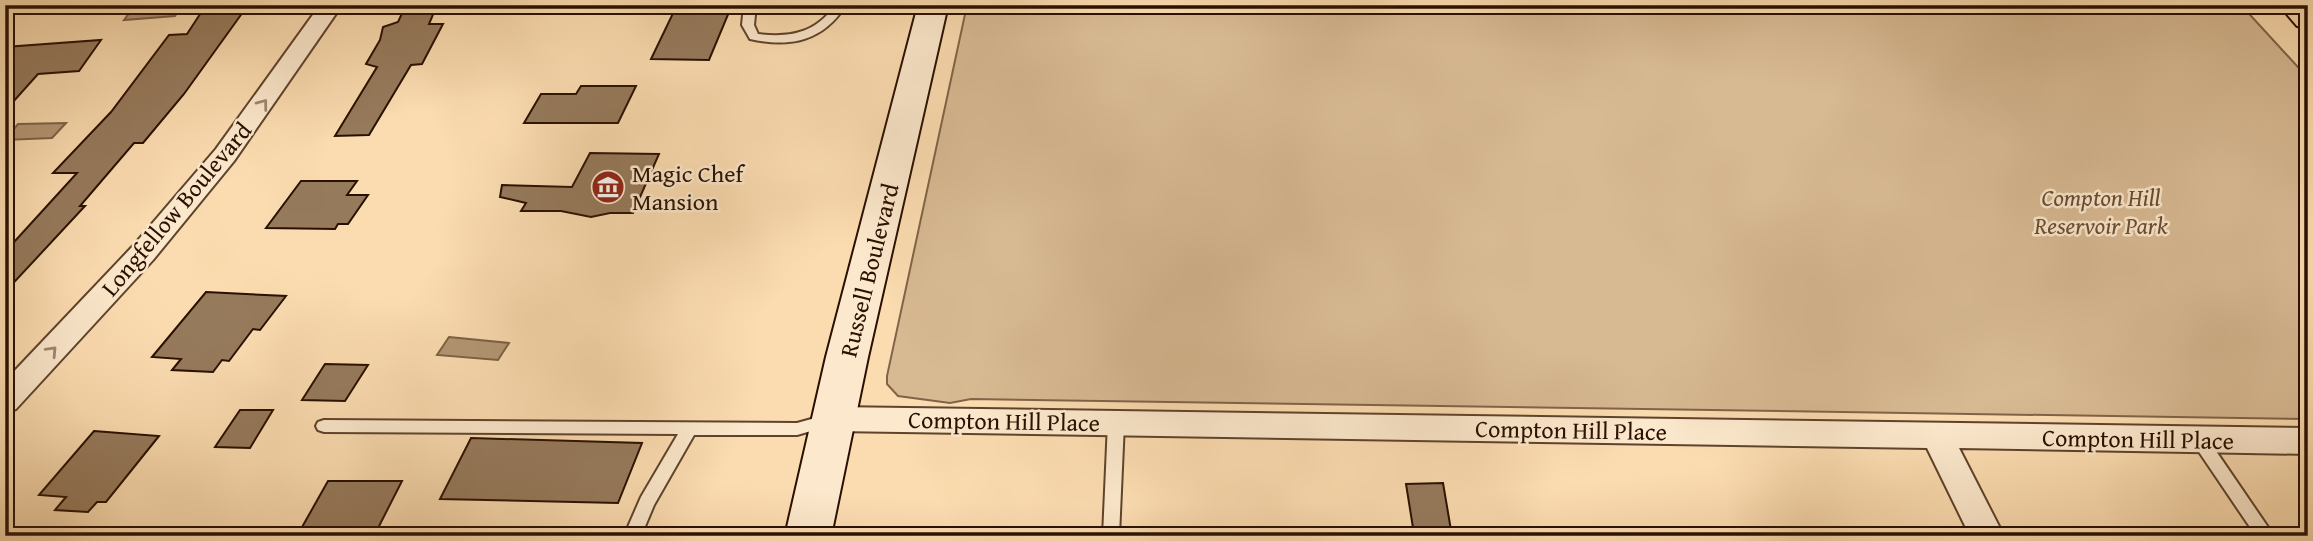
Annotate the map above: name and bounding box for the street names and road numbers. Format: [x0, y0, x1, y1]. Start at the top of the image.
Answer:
street label: Longfellow Boulevard [92, 114, 260, 304]
street label: Russell Boulevard [830, 179, 908, 361]
street label: Compton Hill Place [908, 402, 1100, 440]
street label: Compton Hill Place [1475, 411, 1667, 449]
street label: Compton Hill Place [2042, 420, 2234, 458]

